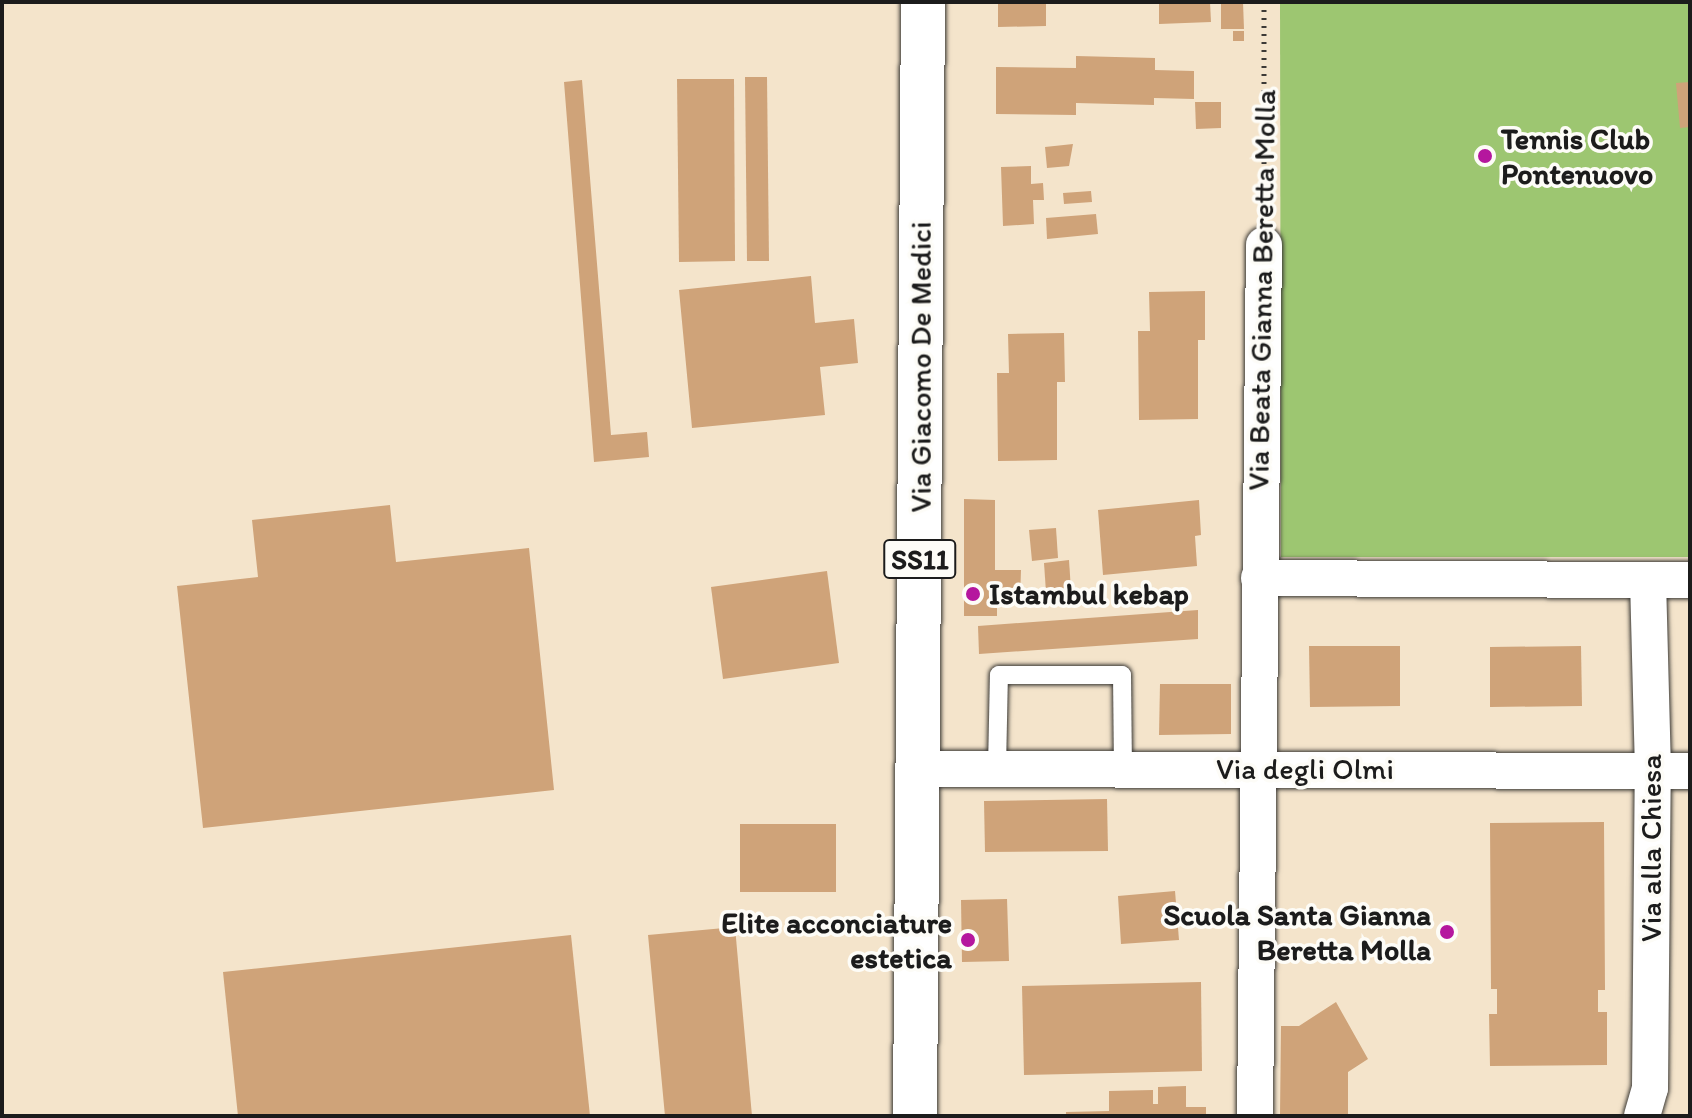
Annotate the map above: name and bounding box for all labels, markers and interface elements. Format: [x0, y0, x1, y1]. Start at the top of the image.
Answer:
street label: Via Beata Gianna Beretta Molla [1240, 89, 1284, 491]
place label: Tennis Club Pontenuovo [1501, 121, 1653, 192]
marker: Tennis Club Pontenuovo [1476, 147, 1494, 165]
street label: Via Giacomo De Medici [903, 222, 939, 512]
road number: SS11 [882, 535, 958, 583]
place label: Istambul kebap [989, 576, 1189, 612]
marker: Istambul kebap [964, 585, 982, 603]
street label: Via degli Olmi [1216, 751, 1394, 787]
street label: Via alla Chiesa [1633, 754, 1669, 942]
place label: Scuola Santa Gianna Beretta Molla [1164, 897, 1431, 968]
place label: Elite acconciature estetica [720, 905, 952, 976]
marker: Scuola Santa Gianna Beretta Molla [1438, 923, 1456, 941]
marker: Elite acconciature estetica [959, 931, 977, 949]

